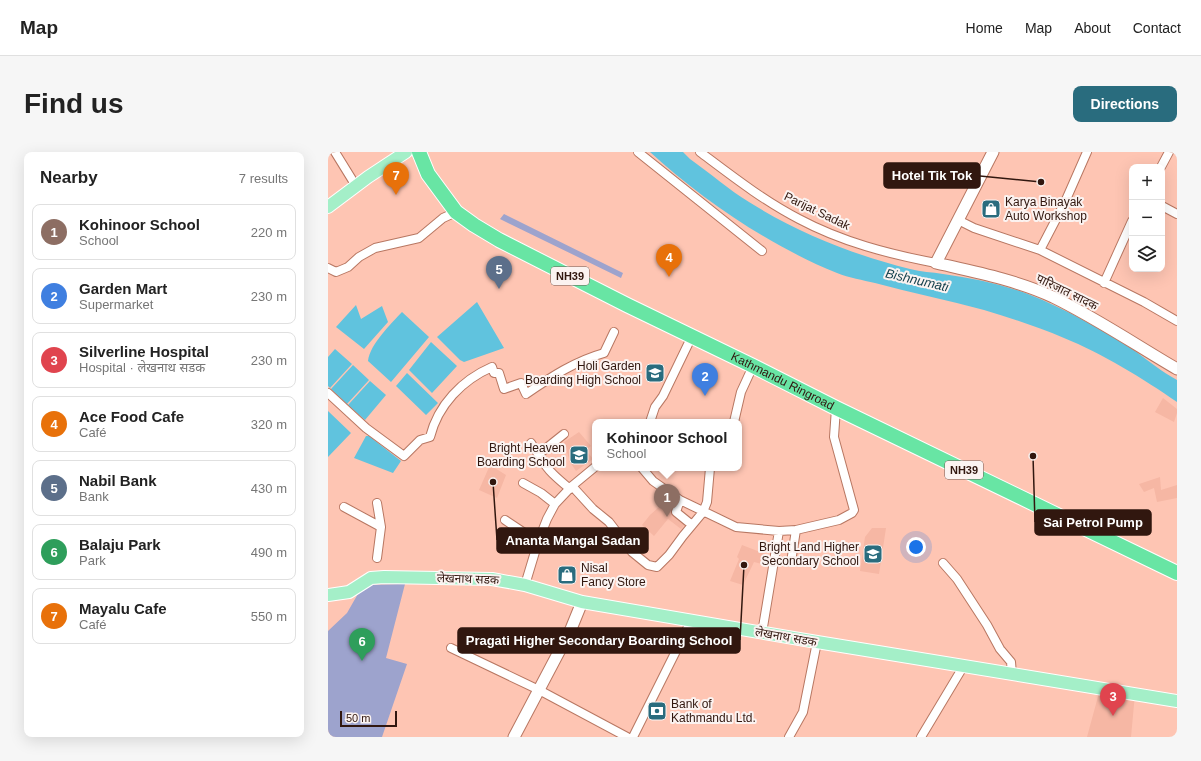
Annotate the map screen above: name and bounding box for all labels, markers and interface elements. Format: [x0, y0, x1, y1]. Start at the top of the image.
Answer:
text: Map [20, 17, 58, 38]
text: Home [966, 20, 1003, 36]
text: Map [1025, 20, 1052, 36]
text: About [1074, 20, 1111, 36]
text: Contact [1133, 20, 1181, 36]
button: Directions [1073, 86, 1177, 122]
text: Find us [24, 88, 124, 119]
pin: 7 [383, 162, 409, 195]
callout: Hotel Tik Tok [884, 163, 980, 188]
map controls [1129, 164, 1165, 272]
button: + [1129, 164, 1165, 200]
text: Nearby [40, 168, 98, 187]
text: Hotel Tik Tok [892, 168, 973, 183]
text: 7 results [239, 171, 288, 186]
street label: Parijat Sadak [782, 189, 853, 233]
place label: Karya Binayak Auto Workshop [1005, 195, 1087, 223]
shop icon: Karya Binayak Auto Workshop [980, 198, 1002, 220]
button: − [1129, 200, 1165, 236]
text: Kohinoor School [79, 216, 200, 233]
text: 1 [50, 225, 58, 240]
text: 220 m [251, 225, 287, 240]
text: School [79, 233, 119, 248]
button: layers [1129, 236, 1165, 272]
pin: 4 [656, 244, 682, 277]
pin: 5 [486, 256, 512, 289]
water label: Bishnumati [884, 265, 951, 295]
road number: NH39 [551, 267, 589, 285]
street label: पारिजात सादक [1034, 270, 1101, 313]
text: Garden Mart [79, 280, 167, 297]
text: 2 [50, 289, 58, 304]
text: 230 m [251, 289, 287, 304]
text: Supermarket [79, 297, 153, 312]
text: Silverline Hospital [79, 343, 209, 360]
street label: Kathmandu Ringroad [729, 349, 836, 413]
text: 3 [50, 353, 58, 368]
text: 230 m [251, 353, 287, 368]
place label: Holi Garden Boarding High School [525, 359, 641, 387]
text: Hospital · लेखनाथ सडक [79, 360, 205, 375]
school or university icon: Holi Garden Boarding High School [644, 362, 666, 384]
pin: 2 [692, 363, 718, 396]
text: Ace Food Cafe [79, 408, 184, 425]
text: 4 [50, 417, 58, 432]
text: 320 m [251, 417, 287, 432]
popup [592, 419, 742, 471]
text: Café [79, 425, 106, 440]
text: Kohinoor School [607, 429, 727, 446]
place label: Bright Heaven Boarding School [477, 441, 565, 469]
school or university icon: Bright Heaven Boarding School [568, 444, 590, 466]
text: School [607, 446, 646, 461]
road number: NH39 [945, 461, 983, 479]
text: Nabil Bank [79, 472, 157, 489]
text: 5 [50, 481, 58, 496]
text: 430 m [251, 481, 287, 496]
pin: 1 [654, 484, 680, 517]
text: Bank [79, 489, 109, 504]
callout: Sai Petrol Pump [1035, 510, 1151, 535]
text: Sai Petrol Pump [1043, 515, 1143, 530]
callout: Ananta Mangal Sadan [497, 528, 648, 553]
text: Ananta Mangal Sadan [505, 533, 641, 548]
text: Balaju Park [79, 536, 161, 553]
your location [906, 537, 926, 557]
place label: Bright Land Higher Secondary School [759, 540, 859, 568]
school or university icon: Bright Land Higher Secondary School [862, 543, 884, 565]
text: 6 [50, 545, 58, 560]
text: 490 m [251, 545, 287, 560]
text: Park [79, 553, 106, 568]
place label: Nisal Fancy Store [581, 561, 646, 589]
shop icon: Nisal Fancy Store [556, 564, 578, 586]
street label: लेखनाथ सडक [437, 570, 500, 587]
text: Mayalu Cafe [79, 600, 167, 617]
text: 7 [50, 609, 58, 624]
text: 550 m [251, 609, 287, 624]
text: Café [79, 617, 106, 632]
street label: लेखनाथ सडक [754, 624, 819, 649]
pin: 6 [349, 628, 375, 661]
callout: Pragati Higher Secondary Boarding School [458, 628, 740, 653]
text: Pragati Higher Secondary Boarding School [466, 633, 732, 648]
pin: 3 [1100, 683, 1126, 716]
place label: Bank of Kathmandu Ltd. [671, 697, 756, 725]
bank icon: Bank of Kathmandu Ltd. [646, 700, 668, 722]
scale bar [340, 709, 397, 728]
text: 50 m [346, 712, 370, 724]

